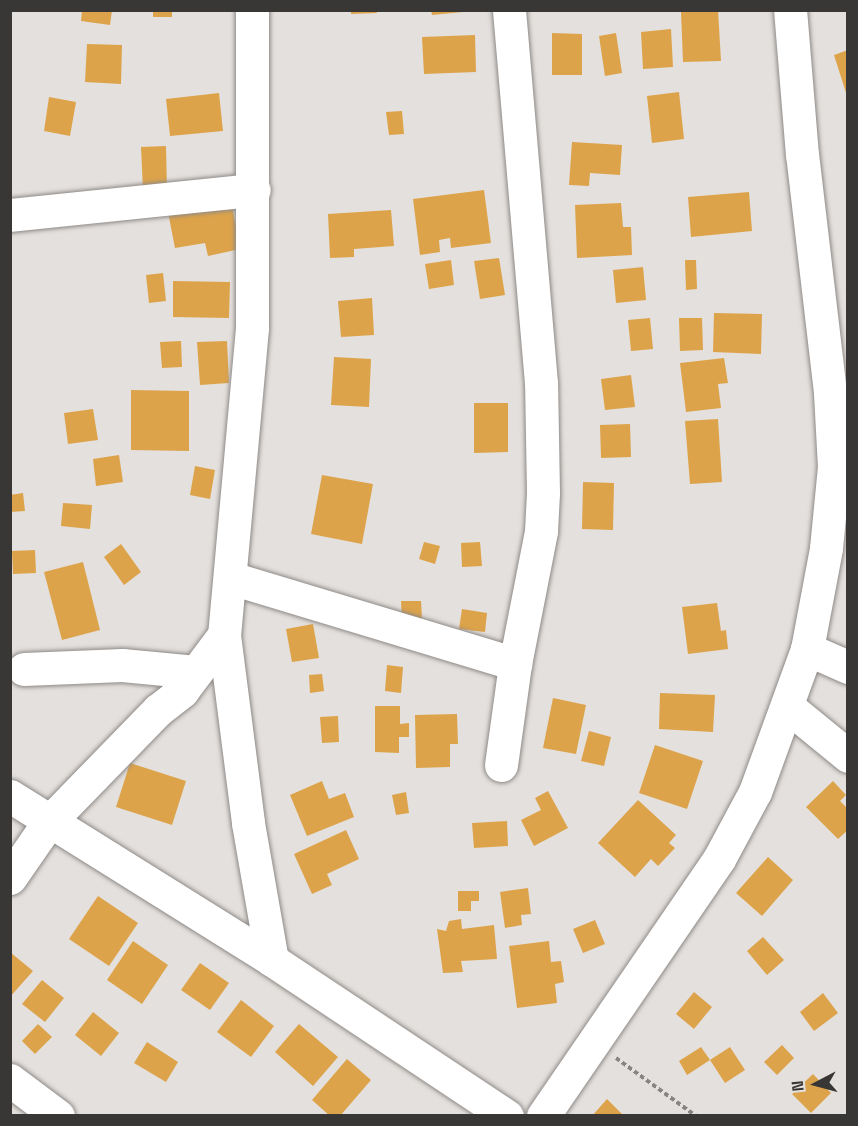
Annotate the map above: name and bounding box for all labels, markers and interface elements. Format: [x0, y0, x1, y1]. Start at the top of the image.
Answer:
north arrow [786, 1054, 846, 1114]
text: N [787, 1080, 809, 1092]

